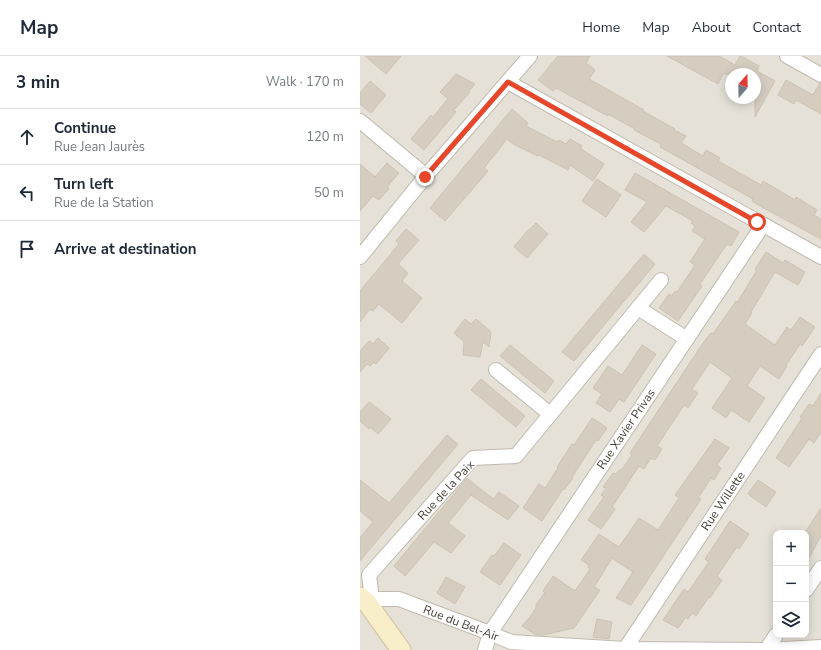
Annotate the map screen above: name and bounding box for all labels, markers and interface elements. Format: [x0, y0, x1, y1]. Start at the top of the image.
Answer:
text: Map [20, 15, 58, 41]
text: Home [582, 18, 620, 37]
text: Map [642, 18, 670, 37]
text: About [692, 18, 731, 37]
text: Contact [753, 18, 801, 37]
north arrow [725, 68, 761, 104]
text: 3 min [16, 71, 60, 94]
text: Walk · 170 m [266, 73, 344, 91]
text: Continue [54, 118, 116, 138]
icon: ahead [16, 126, 38, 148]
text: 120 m [306, 128, 344, 146]
text: Rue Jean Jaurès [54, 138, 145, 156]
route end [416, 168, 434, 186]
text: Turn left [54, 174, 113, 194]
icon: left [16, 182, 38, 204]
text: 50 m [314, 184, 344, 202]
text: Rue de la Station [54, 194, 154, 212]
route start [748, 213, 766, 231]
icon: arrive [16, 238, 38, 260]
text: Arrive at destination [54, 239, 197, 259]
street label: Rue Xavier Privas [593, 385, 659, 472]
street label: Rue de la Paix [414, 456, 478, 523]
street label: Rue Willette [697, 468, 749, 534]
map controls [773, 530, 809, 638]
button: + [773, 530, 809, 566]
button: − [773, 566, 809, 602]
street label: Rue du Bel-Air [421, 601, 502, 645]
button: layers [773, 602, 809, 638]

